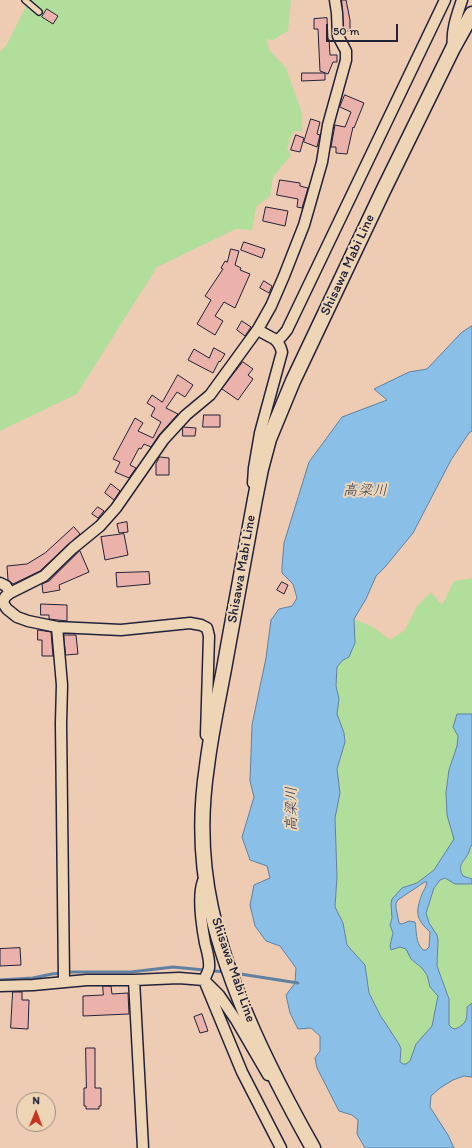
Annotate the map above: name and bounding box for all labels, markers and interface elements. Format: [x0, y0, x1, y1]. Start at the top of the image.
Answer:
scale bar [328, 16, 400, 42]
text: 50 m [333, 24, 359, 38]
street label: Shisawa Mabi Line [317, 212, 379, 318]
water label: 高梁川 [343, 482, 387, 500]
street label: Shisawa Mabi Line [224, 514, 260, 624]
water label: 高梁川 [283, 787, 301, 831]
street label: Shisawa Mabi Line [207, 915, 259, 1025]
north arrow [16, 1092, 56, 1132]
text: N [32, 1094, 40, 1107]

